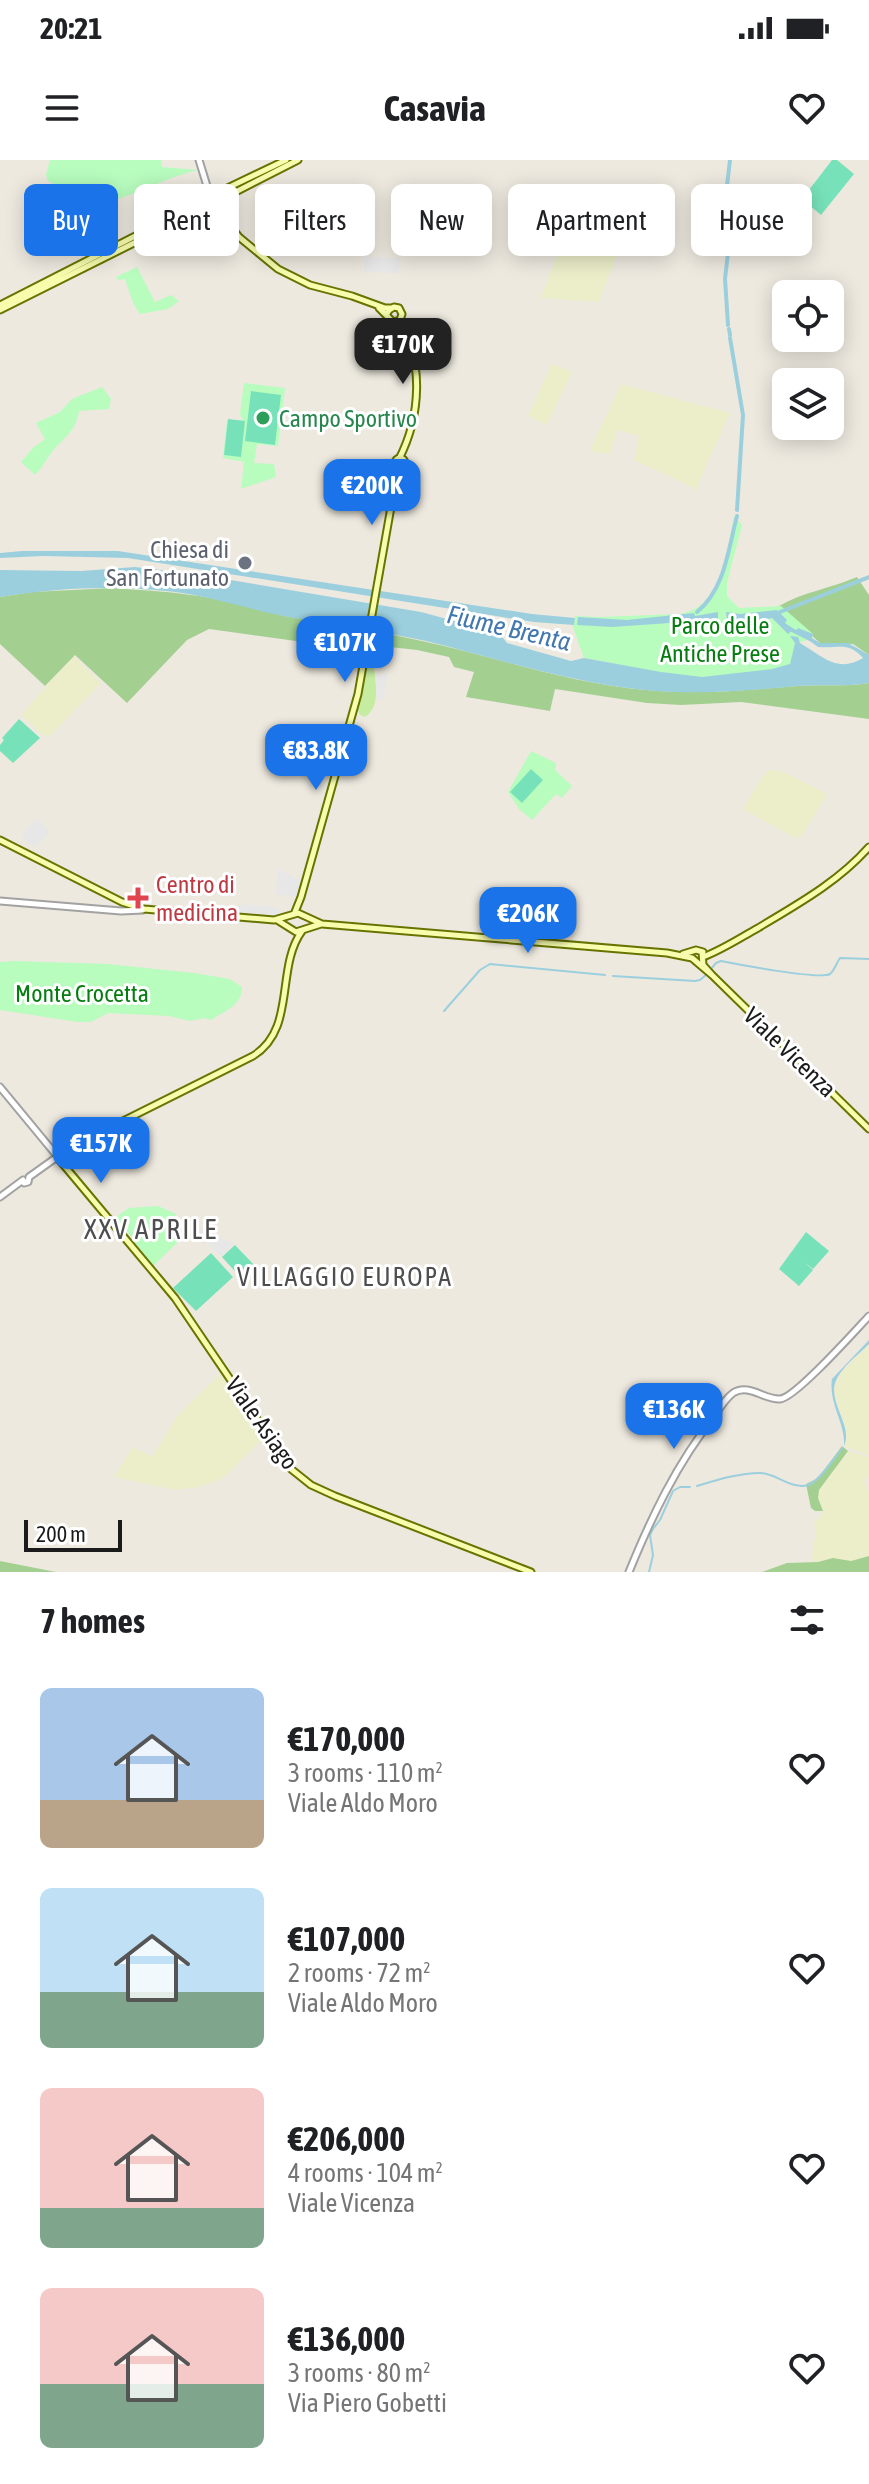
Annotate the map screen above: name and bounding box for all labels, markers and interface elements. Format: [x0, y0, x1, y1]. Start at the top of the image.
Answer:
text: 20:21 [40, 11, 102, 45]
icon: menu [40, 86, 84, 130]
icon: heart [785, 86, 829, 130]
text: Casavia [383, 87, 486, 129]
chip: Buy [24, 184, 118, 256]
chip: Rent [134, 184, 239, 256]
chip: Filters [255, 184, 375, 256]
chip: New [391, 184, 492, 256]
chip: Apartment [508, 184, 675, 256]
chip: House [691, 184, 812, 256]
map controls [772, 280, 844, 440]
button: locate [772, 280, 844, 352]
pin: €170K [347, 318, 459, 386]
text: €170K [372, 329, 434, 359]
button: layers [772, 368, 844, 440]
place label: Campo Sportivo [279, 405, 417, 432]
marker: Campo Sportivo [254, 409, 272, 427]
pin: €200K [316, 459, 428, 527]
text: €200K [341, 470, 403, 500]
place label: Chiesa di San Fortunato [106, 536, 229, 591]
marker: Chiesa di San Fortunato [236, 554, 254, 572]
water label: Fiume Brenta [444, 599, 574, 657]
park label: Parco delle Antiche Prese [660, 612, 780, 667]
pin: €107K [289, 616, 401, 684]
text: €107K [314, 627, 376, 657]
pin: €83.8K [251, 724, 381, 792]
text: €83.8K [283, 735, 349, 765]
place label: Centro di medicina [156, 871, 238, 926]
marker: Centro di medicina [127, 887, 149, 909]
pin: €206K [472, 887, 584, 955]
text: €206K [497, 898, 559, 928]
park label: Monte Crocetta [15, 980, 149, 1007]
street label: Viale Vicenza [738, 1002, 842, 1102]
pin: €157K [45, 1117, 157, 1185]
text: €157K [70, 1128, 132, 1158]
district label: XXV APRILE [84, 1213, 218, 1245]
district label: VILLAGGIO EUROPA [237, 1262, 453, 1292]
street label: Viale Asiago [220, 1372, 304, 1474]
pin: €136K [618, 1383, 730, 1451]
text: €136K [643, 1394, 705, 1424]
scale bar [24, 1516, 122, 1552]
text: 200 m [36, 1521, 86, 1547]
icon: filters [785, 1598, 829, 1642]
text: 7 homes [40, 1601, 145, 1640]
text: €170,000 [288, 1719, 405, 1758]
icon: home [104, 1720, 200, 1816]
icon: heart [785, 1746, 829, 1790]
text: 3 rooms · 110 m² [288, 1758, 443, 1788]
text: Viale Aldo Moro [288, 1788, 438, 1818]
text: €107,000 [288, 1919, 405, 1958]
icon: home [104, 1920, 200, 2016]
icon: heart [785, 1946, 829, 1990]
text: 2 rooms · 72 m² [288, 1958, 430, 1988]
text: Viale Aldo Moro [288, 1988, 438, 2018]
text: €206,000 [288, 2119, 405, 2158]
icon: home [104, 2120, 200, 2216]
icon: heart [785, 2146, 829, 2190]
text: 4 rooms · 104 m² [288, 2158, 443, 2188]
text: Viale Vicenza [288, 2188, 415, 2218]
text: €136,000 [288, 2319, 405, 2358]
icon: home [104, 2320, 200, 2416]
icon: heart [785, 2346, 829, 2390]
text: 3 rooms · 80 m² [288, 2358, 430, 2388]
text: Via Piero Gobetti [288, 2388, 447, 2418]

